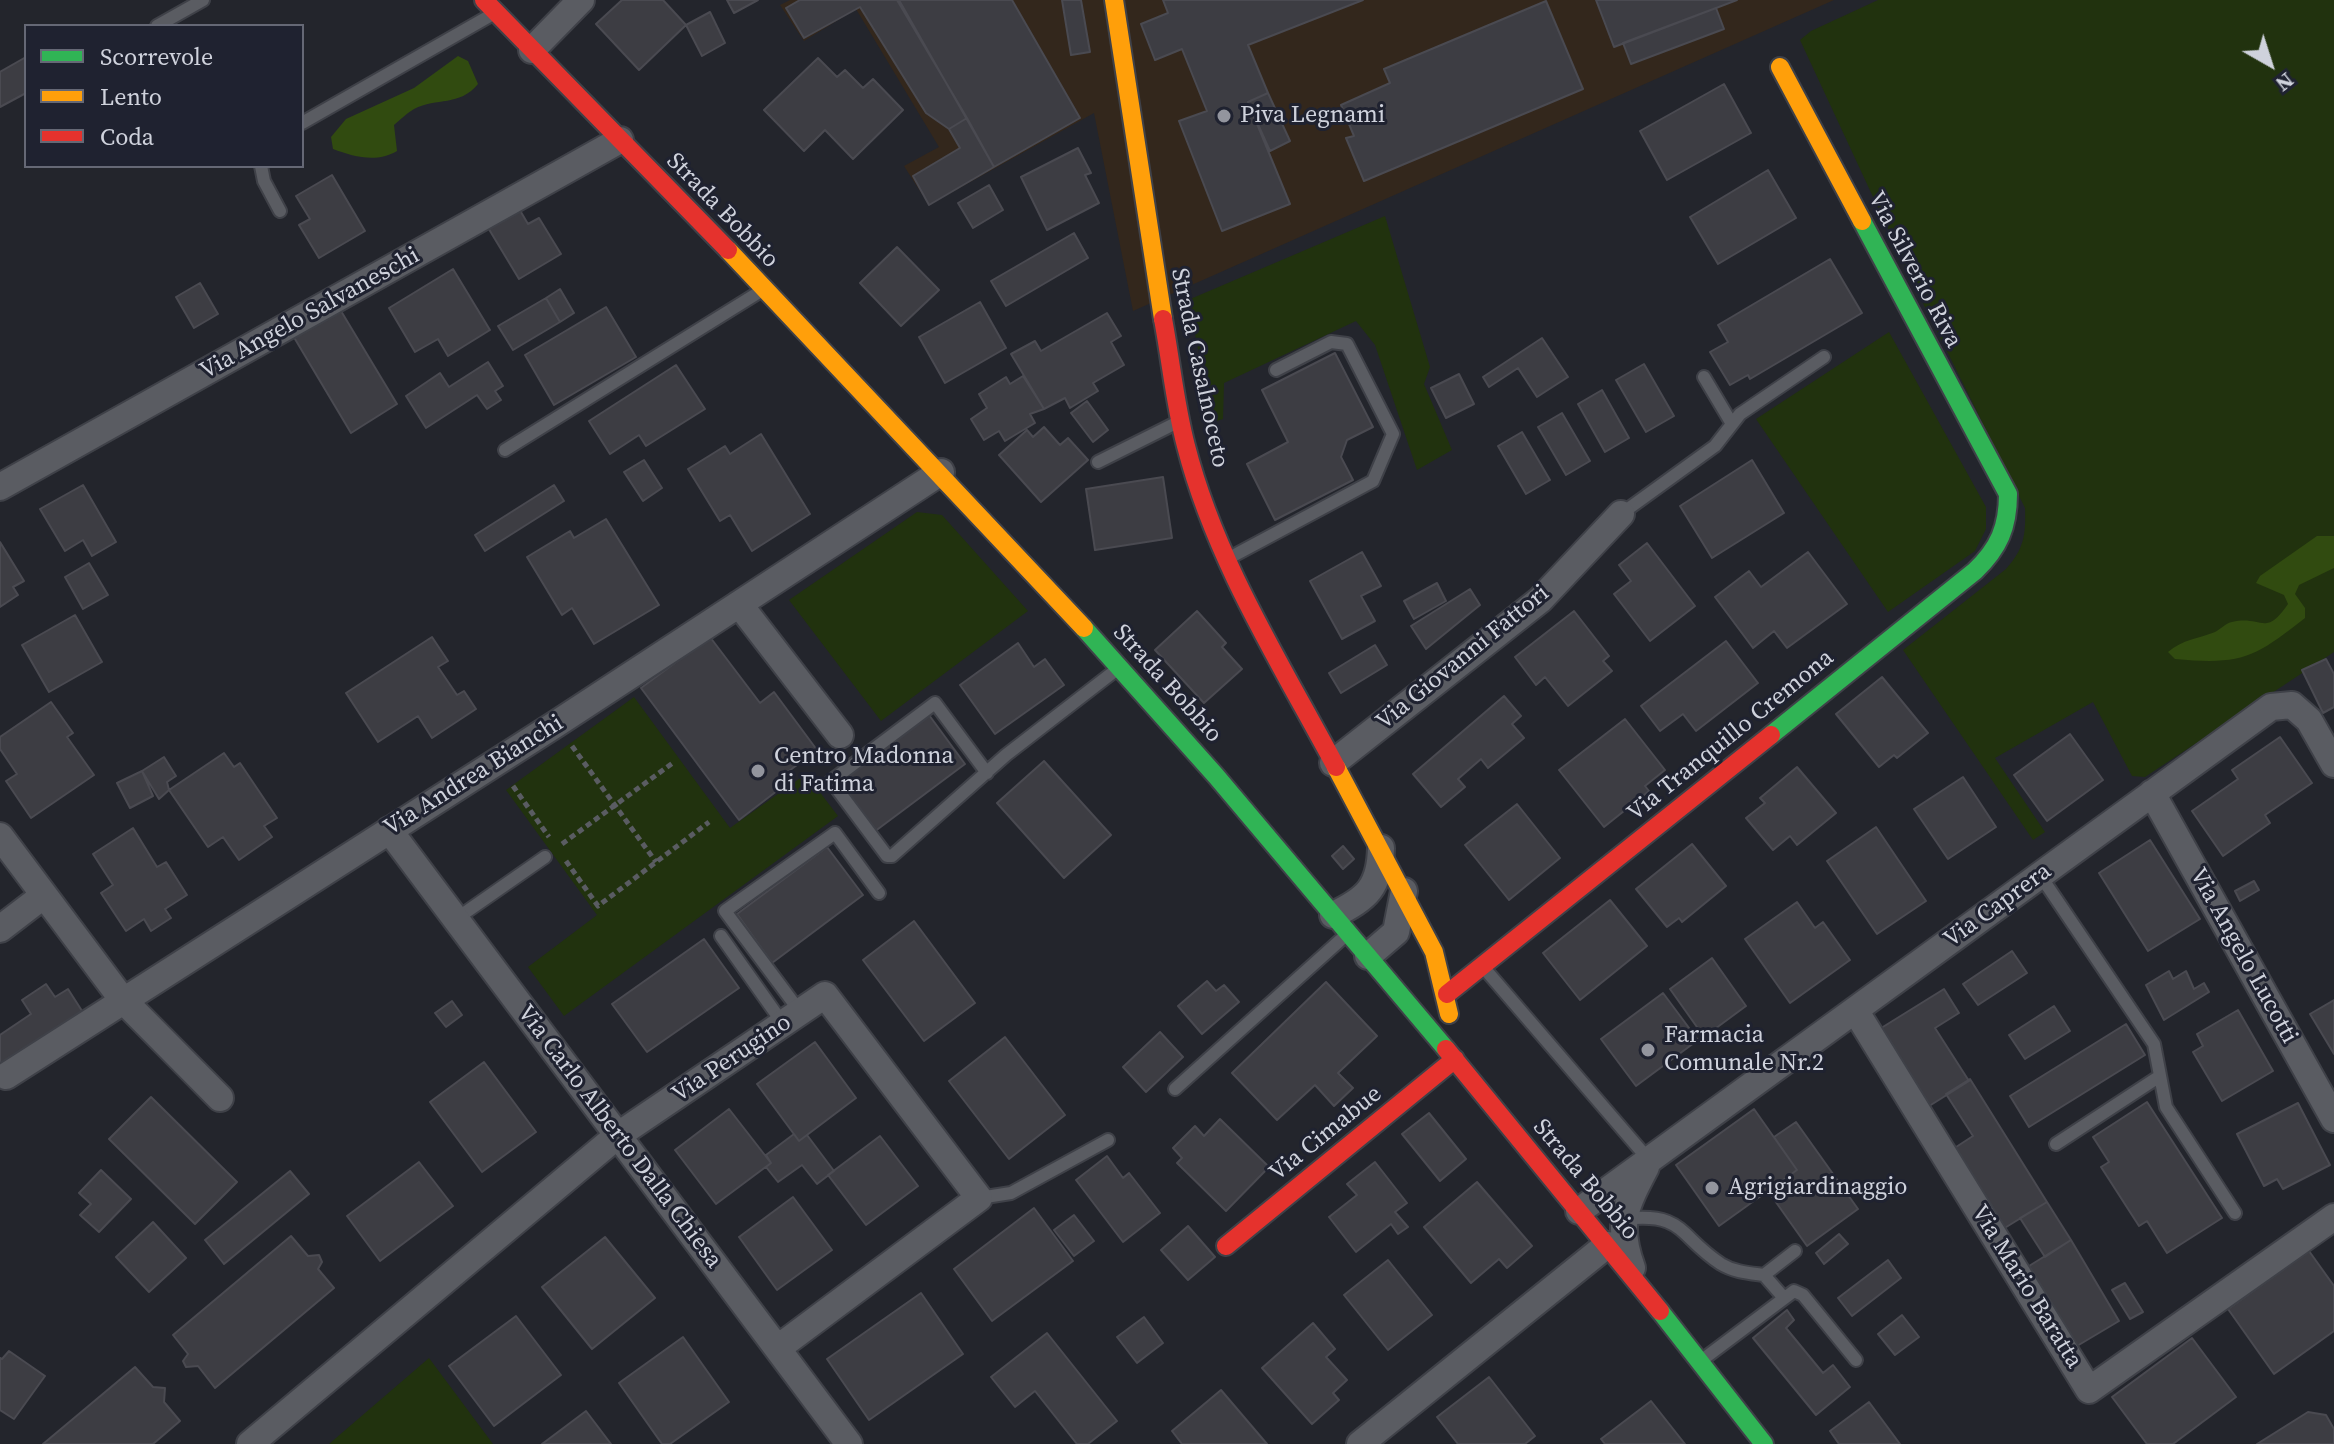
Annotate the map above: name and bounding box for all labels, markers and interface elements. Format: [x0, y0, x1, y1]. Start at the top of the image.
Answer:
legend [24, 24, 304, 168]
north arrow [2230, 24, 2310, 104]
text: Scorrevole [100, 40, 213, 73]
text: N [2269, 66, 2301, 99]
text: Lento [100, 80, 162, 113]
place label: Piva Legnami [1240, 102, 1385, 130]
marker: Piva Legnami [1215, 107, 1233, 125]
text: Coda [100, 120, 154, 153]
street label: Strada Bobbio [660, 147, 784, 275]
street label: Via Silverio Riva [1861, 187, 1967, 353]
street label: Via Angelo Salvaneschi [195, 242, 425, 386]
street label: Strada Casalnoceto [1164, 266, 1234, 470]
street label: Via Giovanni Fattori [1371, 579, 1555, 737]
street label: Strada Bobbio [1106, 619, 1228, 749]
street label: Via Tranquillo Cremona [1622, 644, 1840, 828]
street label: Via Andrea Bianchi [379, 709, 569, 843]
place label: Centro Madonna di Fatima [774, 743, 954, 799]
marker: Centro Madonna di Fatima [749, 762, 767, 780]
street label: Via Caprera [1939, 857, 2057, 955]
street label: Via Angelo Lucotti [2183, 863, 2303, 1049]
street label: Via Carlo Alberto Dalla Chiesa [510, 1000, 728, 1274]
street label: Via Perugino [667, 1009, 797, 1109]
place label: Farmacia Comunale Nr.2 [1664, 1022, 1824, 1078]
marker: Farmacia Comunale Nr.2 [1639, 1041, 1657, 1059]
street label: Via Cimabue [1264, 1080, 1388, 1188]
street label: Strada Bobbio [1526, 1114, 1644, 1246]
place label: Agrigiardinaggio [1728, 1174, 1907, 1202]
marker: Agrigiardinaggio [1703, 1179, 1721, 1197]
street label: Via Mario Baratta [1964, 1200, 2088, 1374]

